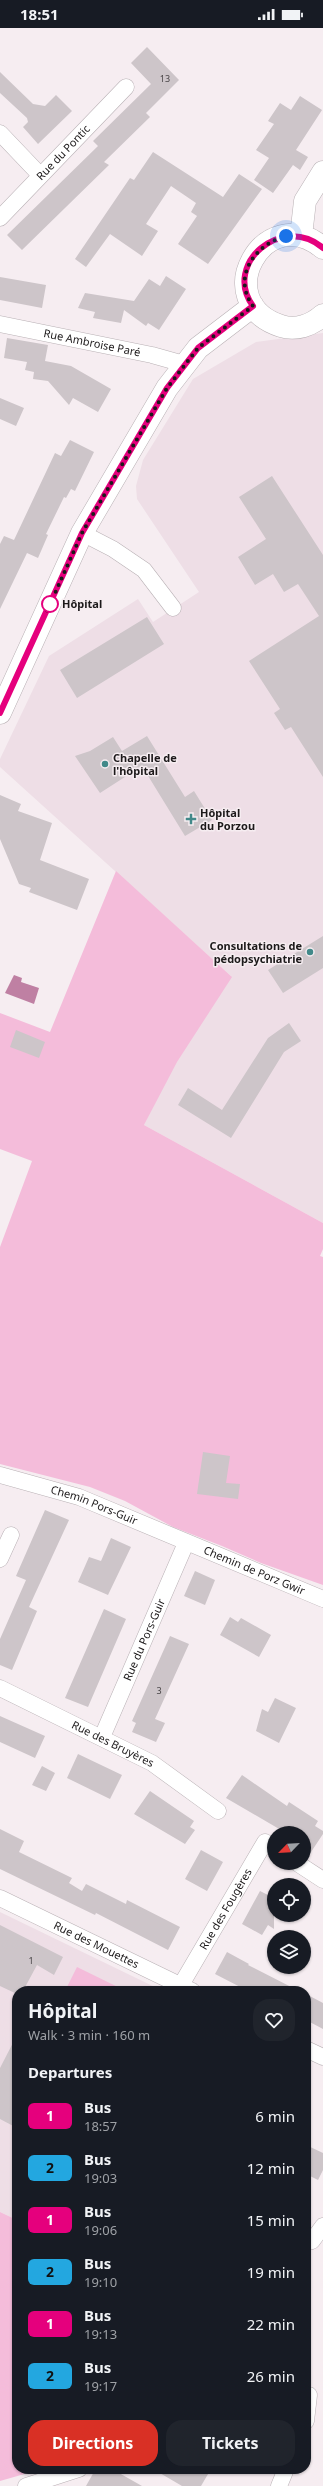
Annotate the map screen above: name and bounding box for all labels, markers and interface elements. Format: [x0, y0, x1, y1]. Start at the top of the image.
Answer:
text: 18:51 [20, 4, 59, 24]
house number: 13 [160, 72, 170, 85]
street label: Rue du Pontic [33, 121, 93, 183]
your location [276, 226, 296, 246]
street label: Rue Ambroise Paré [42, 325, 142, 359]
marker: Hôpital [41, 595, 59, 613]
place label: Hôpital [62, 596, 102, 611]
place label: Chapelle de l'hôpital [113, 750, 177, 778]
marker: Chapelle de l'hôpital [100, 759, 110, 769]
place label: Hôpital du Porzou [200, 805, 255, 833]
marker: Hôpital du Porzou [185, 813, 197, 825]
place label: Consultations de pédopsychiatrie [210, 938, 302, 966]
marker: Consultations de pédopsychiatrie [305, 947, 315, 957]
street label: Chemin Pors-Guir [49, 1482, 140, 1528]
street label: Chemin de Porz Gwir [201, 1542, 308, 1598]
street label: Rue du Pors-Guir [119, 1596, 168, 1683]
house number: 3 [156, 1684, 162, 1697]
street label: Rue des Bruyères [70, 1717, 157, 1770]
north arrow [267, 1826, 311, 1870]
map controls [267, 1826, 311, 1974]
street label: Rue des Fougères [195, 1865, 255, 1952]
button: locate [267, 1878, 311, 1922]
street label: Rue des Mouettes [51, 1917, 142, 1971]
button: layers [267, 1930, 311, 1974]
house number: 1 [28, 1954, 34, 1967]
text: Hôpital [28, 1998, 97, 2024]
button: heart [253, 1999, 295, 2041]
text: Walk · 3 min · 160 m [28, 2026, 150, 2044]
text: Departures [28, 2062, 112, 2082]
text: Bus [84, 2097, 111, 2117]
text: 1 [46, 2106, 54, 2125]
text: 6 min [255, 2106, 295, 2126]
text: 18:57 [84, 2117, 117, 2135]
text: Bus [84, 2149, 111, 2169]
text: 2 [46, 2158, 54, 2177]
text: 12 min [247, 2158, 295, 2178]
text: 19:03 [84, 2169, 117, 2187]
text: Bus [84, 2201, 111, 2221]
text: 1 [46, 2210, 54, 2229]
text: 15 min [247, 2210, 295, 2230]
text: 19:06 [84, 2221, 117, 2239]
text: Bus [84, 2253, 111, 2273]
text: 2 [46, 2262, 54, 2281]
text: 19 min [247, 2262, 295, 2282]
text: 19:10 [84, 2273, 117, 2291]
text: Bus [84, 2305, 111, 2325]
text: 1 [46, 2314, 54, 2333]
text: 22 min [247, 2314, 295, 2334]
text: 19:13 [84, 2325, 117, 2343]
text: Bus [84, 2357, 111, 2377]
text: 2 [46, 2366, 54, 2385]
text: 26 min [247, 2366, 295, 2386]
text: 19:17 [84, 2377, 117, 2395]
button: Directions [28, 2420, 158, 2466]
button: Tickets [166, 2420, 295, 2466]

